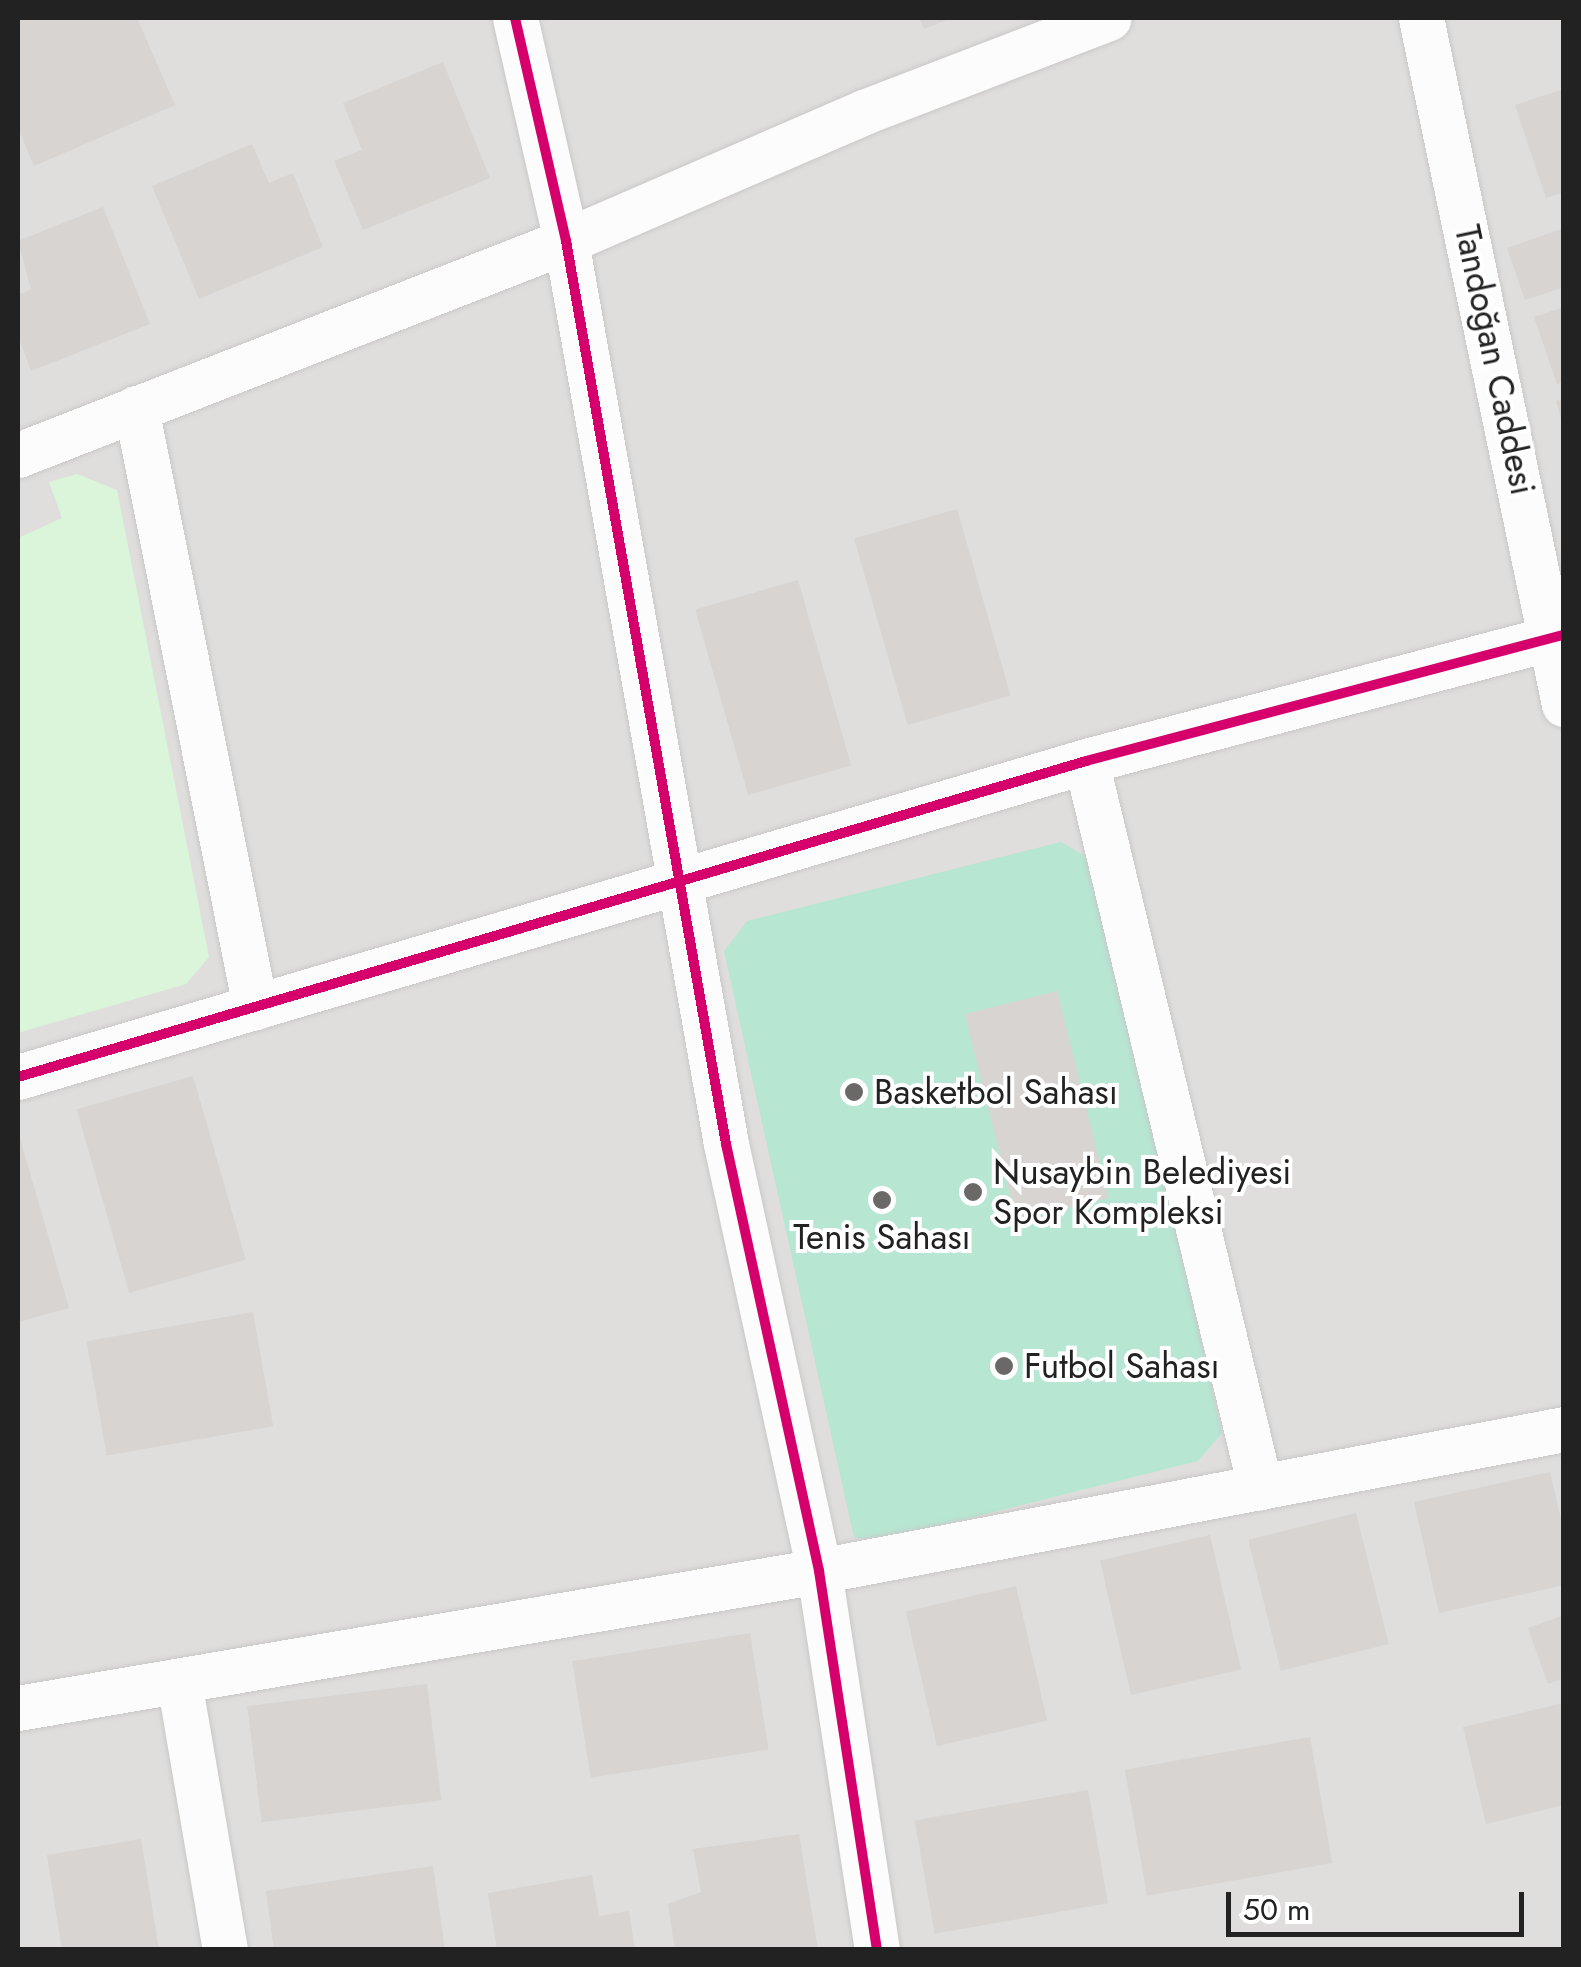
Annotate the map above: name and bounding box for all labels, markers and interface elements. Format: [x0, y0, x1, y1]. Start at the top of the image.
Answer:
street label: Tandoğan Caddesi [1446, 221, 1544, 499]
place label: Basketbol Sahası [874, 1071, 1118, 1113]
marker: Basketbol Sahası [843, 1081, 865, 1103]
place label: Nusaybin Belediyesi Spor Kompleksi [993, 1151, 1291, 1233]
marker: Nusaybin Belediyesi Spor Kompleksi [962, 1181, 984, 1203]
marker: Tenis Sahası [871, 1189, 893, 1211]
place label: Tenis Sahası [793, 1216, 971, 1258]
place label: Futbol Sahası [1024, 1345, 1220, 1387]
marker: Futbol Sahası [993, 1355, 1015, 1377]
scale bar [1231, 1872, 1528, 1934]
text: 50 m [1243, 1888, 1310, 1931]

